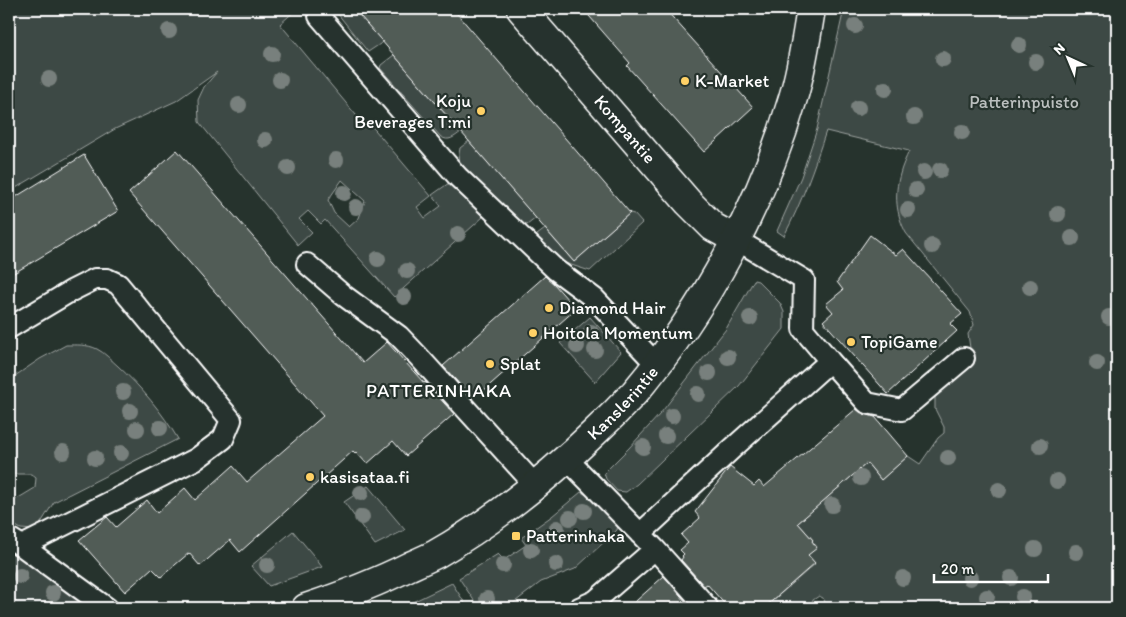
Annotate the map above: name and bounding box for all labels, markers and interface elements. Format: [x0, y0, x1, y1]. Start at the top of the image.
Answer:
north arrow [1044, 32, 1094, 82]
text: N [1050, 40, 1069, 58]
place label: K-Market [695, 70, 769, 92]
marker: K-Market [679, 75, 691, 87]
place label: Koju Beverages T:mi [354, 90, 471, 133]
street label: Kompantie [589, 90, 661, 168]
park label: Patterinpuisto [969, 91, 1079, 113]
marker: Koju Beverages T:mi [475, 105, 487, 117]
place label: Diamond Hair [559, 297, 667, 319]
marker: Diamond Hair [543, 302, 555, 314]
place label: Hoitola Momentum [543, 322, 693, 344]
marker: Hoitola Momentum [527, 327, 539, 339]
place label: TopiGame [861, 331, 938, 353]
marker: TopiGame [845, 336, 857, 348]
place label: Splat [500, 353, 541, 375]
marker: Splat [484, 358, 496, 370]
street label: Kanslerintie [583, 361, 663, 445]
district label: PATTERINHAKA [366, 379, 512, 402]
place label: kasisataa.fi [320, 466, 410, 488]
marker: kasisataa.fi [304, 471, 316, 483]
place label: Patterinhaka [526, 525, 625, 547]
marker: Patterinhaka [510, 530, 522, 542]
scale bar [934, 552, 1047, 584]
text: 20 m [941, 560, 975, 578]

